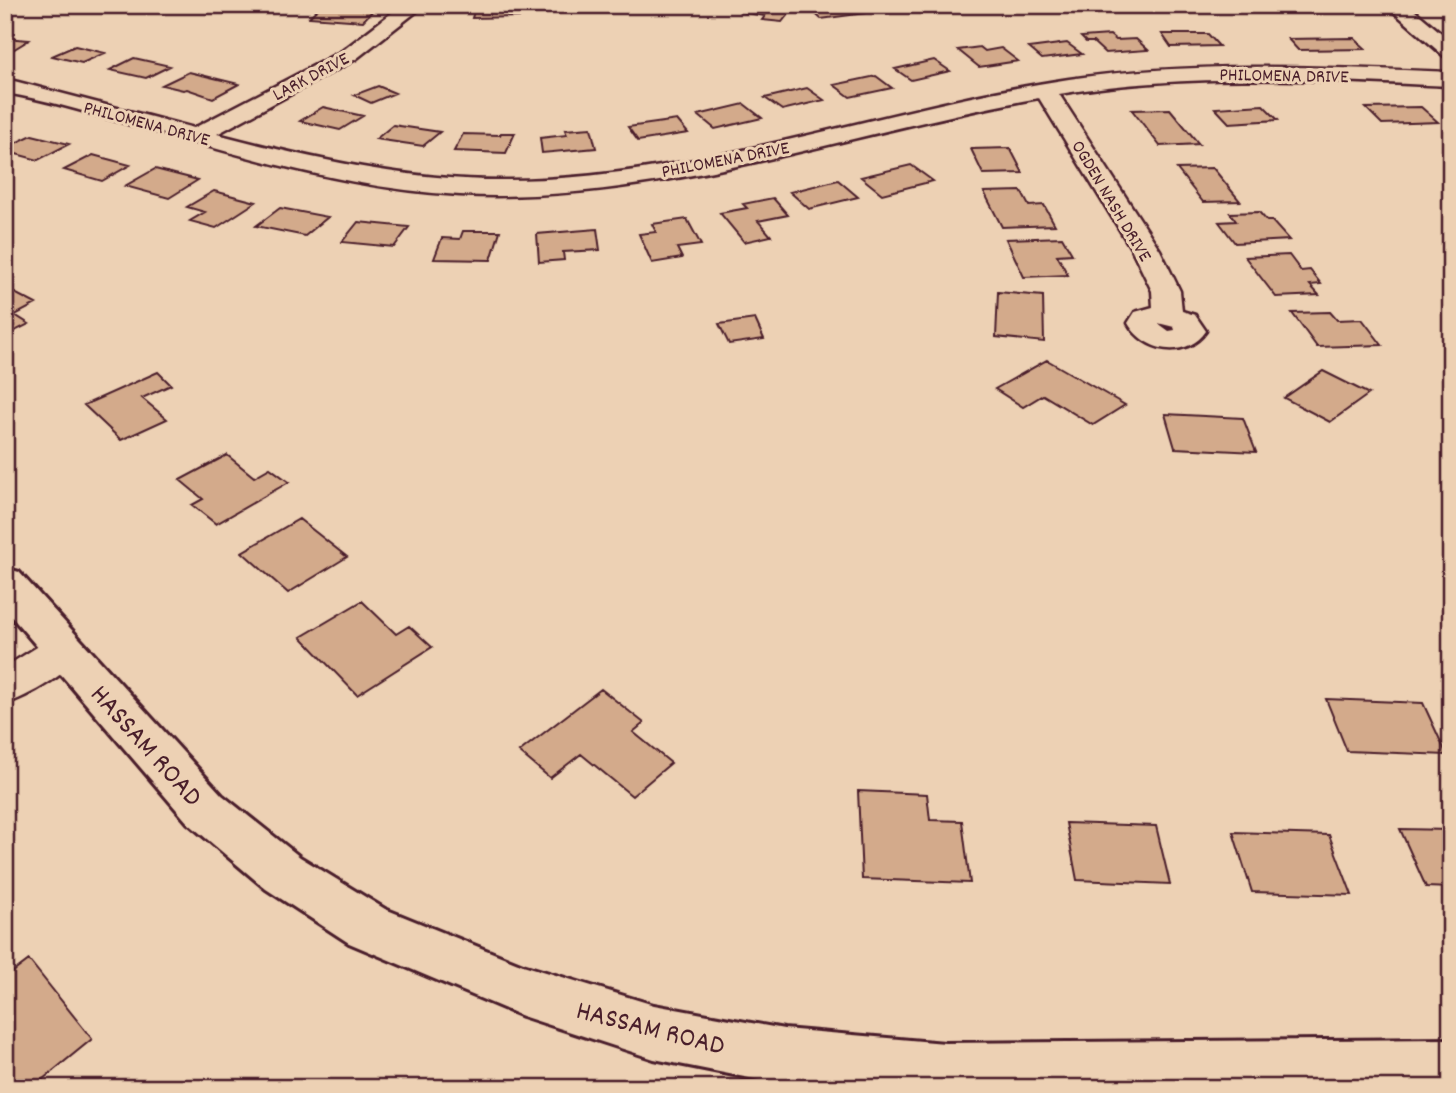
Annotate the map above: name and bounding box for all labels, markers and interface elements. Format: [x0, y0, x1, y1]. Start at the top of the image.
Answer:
street label: LARK DRIVE [269, 46, 355, 110]
street label: PHILOMENA DRIVE [1219, 63, 1349, 92]
street label: PHILOMENA DRIVE [80, 96, 212, 155]
street label: PHILOMENA DRIVE [660, 136, 792, 187]
street label: OGDEN NASH DRIVE [1063, 136, 1157, 268]
street label: HASSAM ROAD [79, 678, 210, 817]
street label: HASSAM ROAD [571, 993, 728, 1069]

